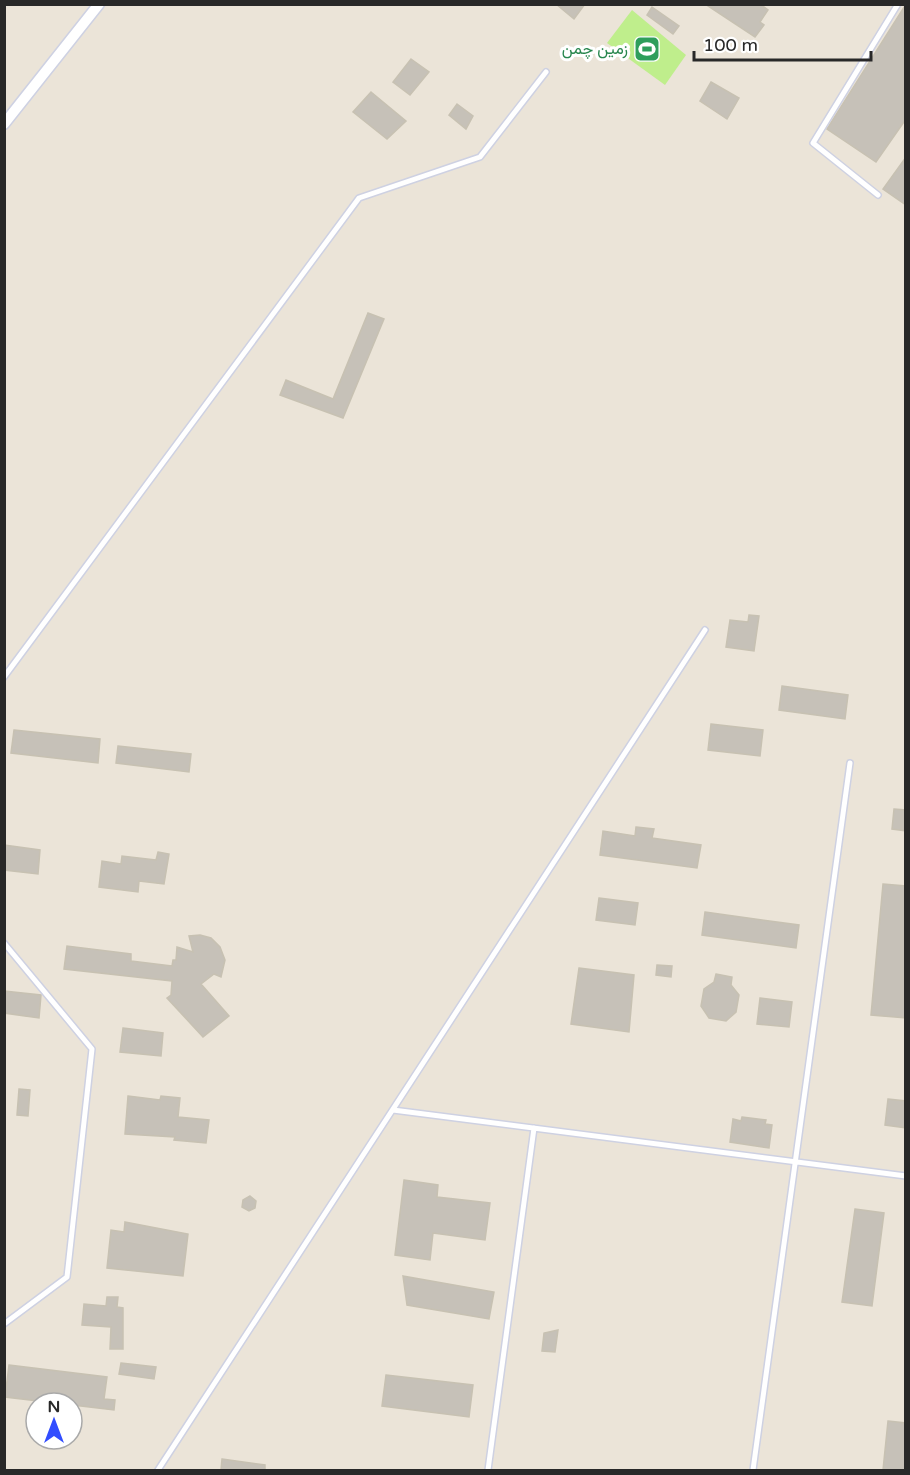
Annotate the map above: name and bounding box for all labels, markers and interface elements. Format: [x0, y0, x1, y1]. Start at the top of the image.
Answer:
scale bar [694, 24, 871, 62]
sports icon: زمین چمن [632, 34, 662, 64]
text: 100 m [703, 34, 758, 56]
place label: زمین چمن [562, 39, 628, 60]
north arrow [24, 1391, 84, 1451]
text: N [48, 1397, 60, 1417]

